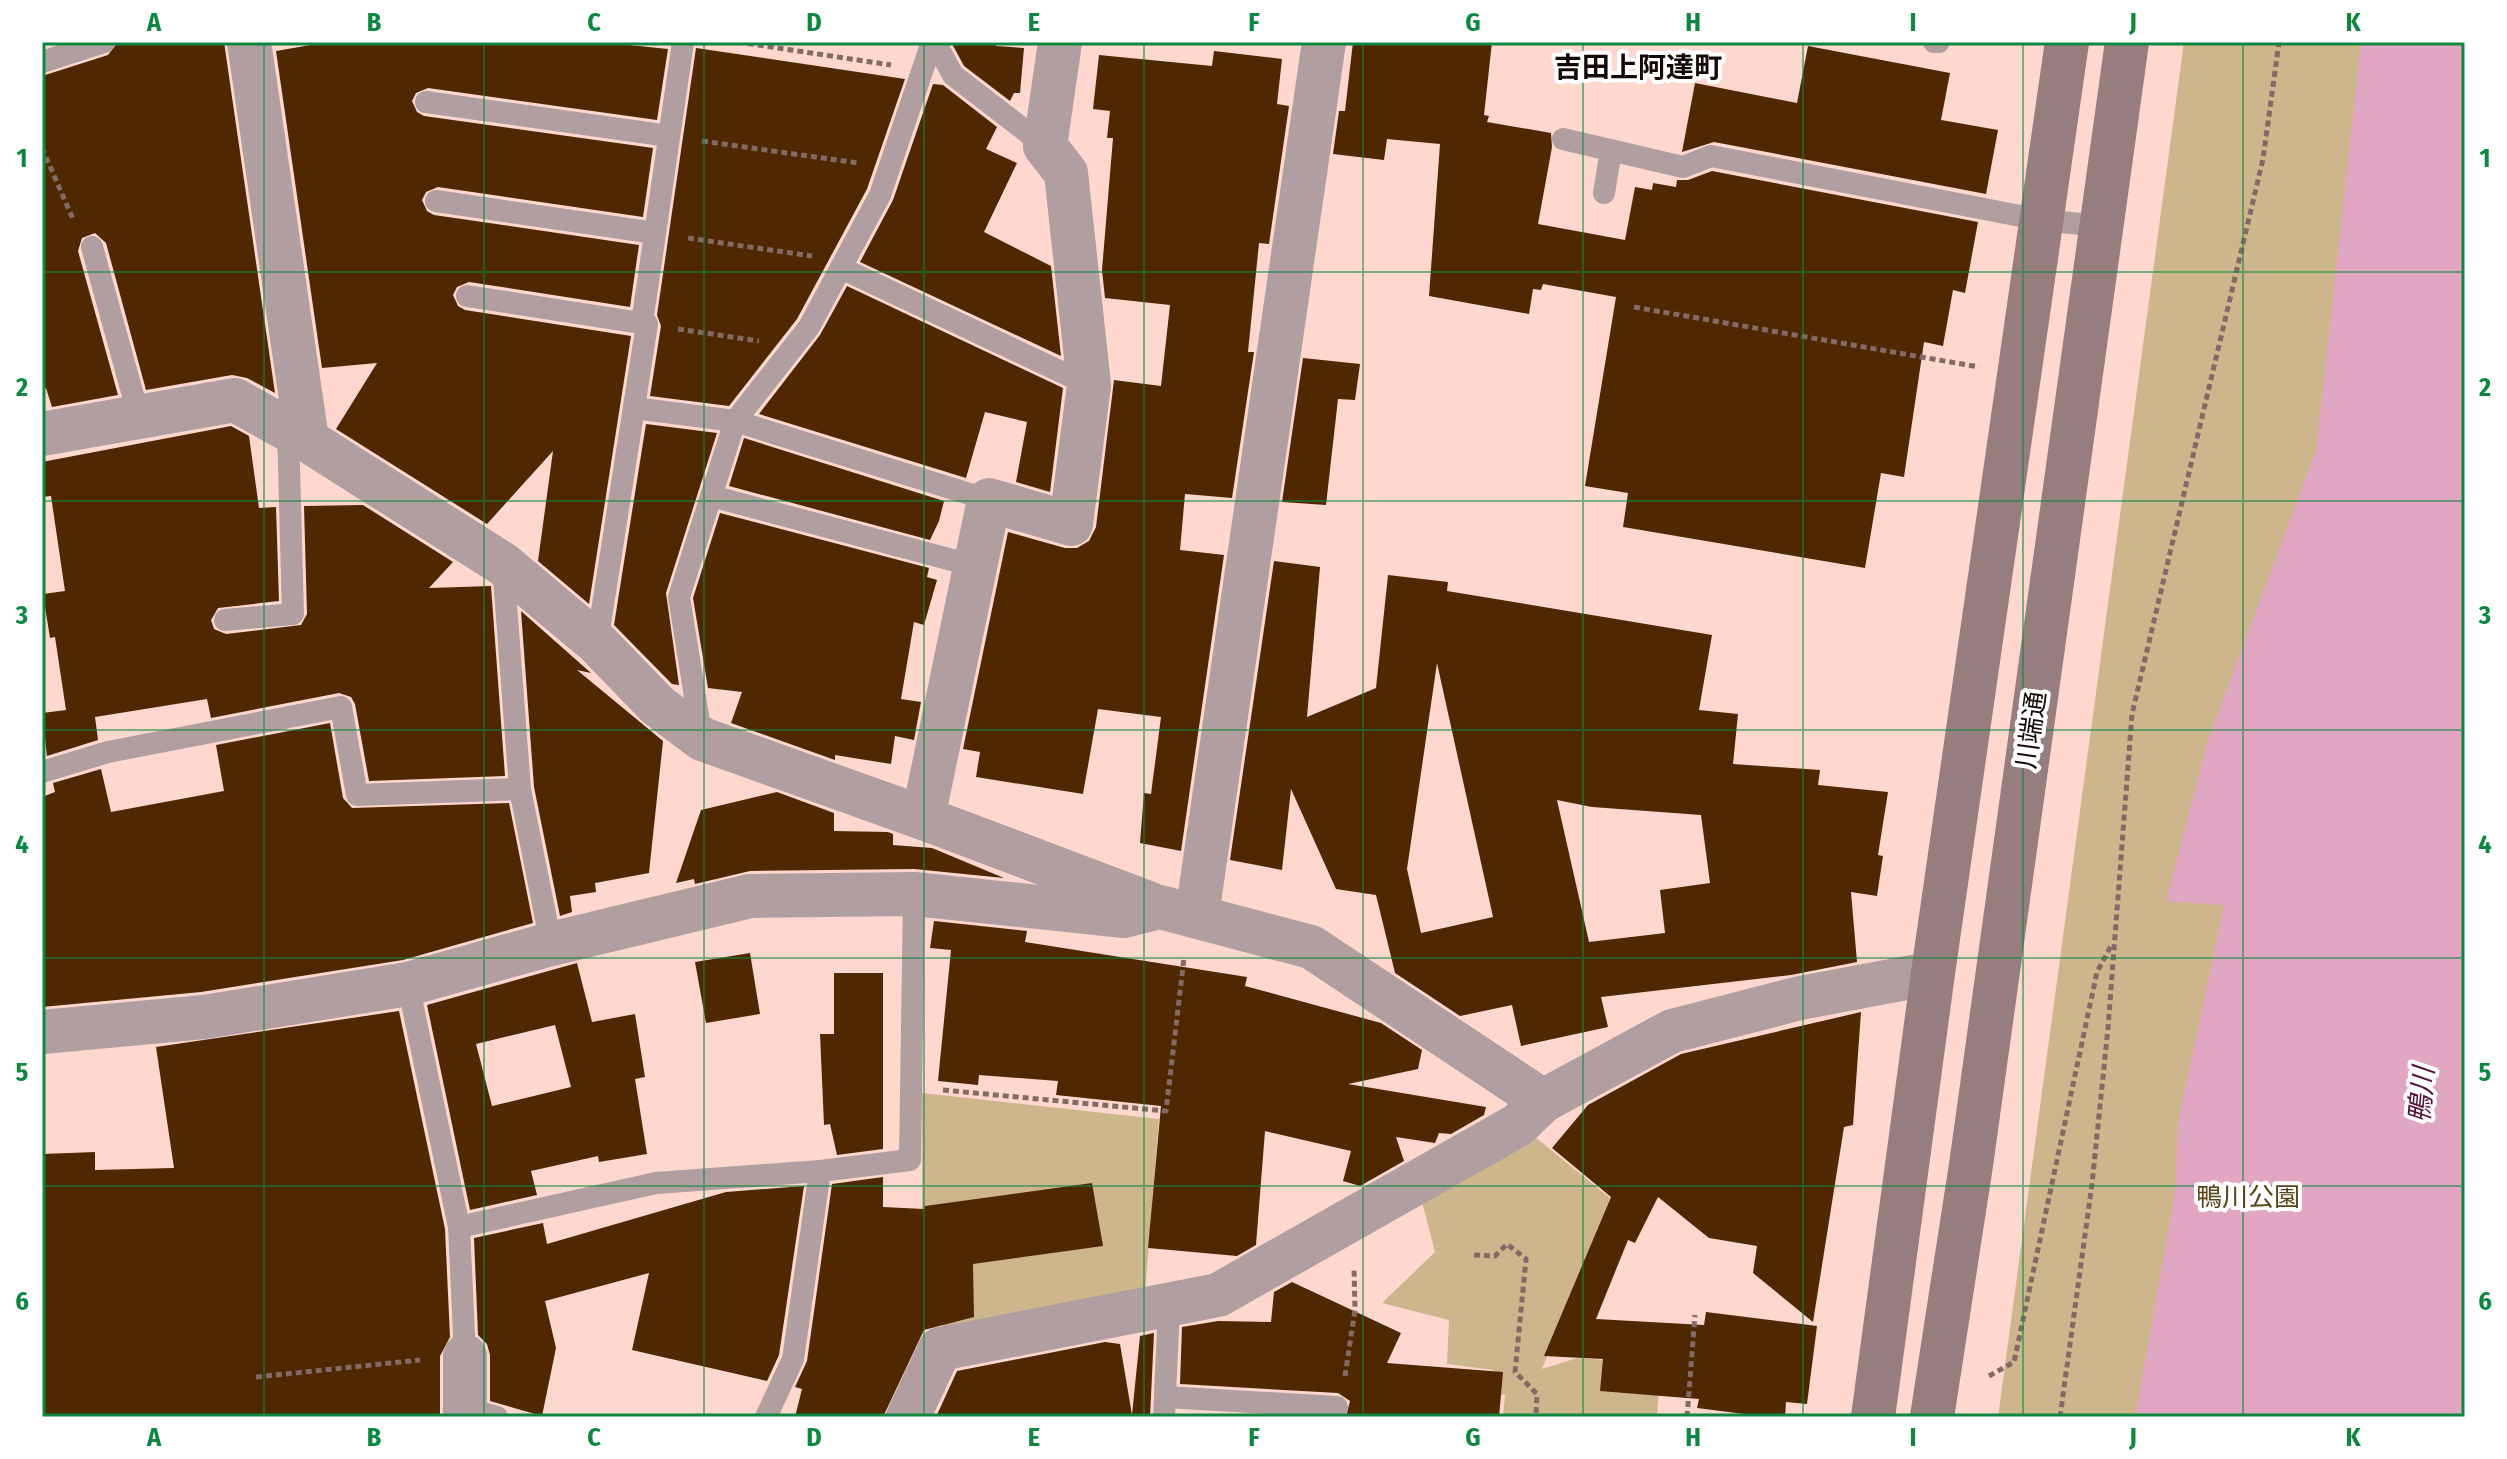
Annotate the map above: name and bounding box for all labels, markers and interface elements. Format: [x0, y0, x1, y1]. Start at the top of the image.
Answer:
text: A [146, 7, 162, 38]
text: B [367, 7, 382, 38]
text: C [587, 7, 601, 38]
text: D [806, 7, 822, 38]
text: E [1028, 7, 1040, 38]
text: F [1248, 7, 1260, 38]
text: G [1465, 7, 1481, 38]
text: H [1685, 7, 1701, 38]
text: I [1910, 7, 1917, 38]
text: J [2128, 7, 2137, 38]
text: K [2345, 7, 2361, 38]
district label: 吉田上阿達町 [1554, 51, 1722, 84]
text: 1 [17, 143, 28, 174]
text: 1 [2480, 143, 2491, 174]
text: 2 [15, 372, 28, 403]
text: 2 [2478, 372, 2491, 403]
text: 3 [15, 600, 28, 631]
text: 3 [2478, 600, 2491, 631]
street label: 川端通 [2011, 689, 2052, 771]
text: 4 [15, 829, 29, 860]
text: 4 [2478, 829, 2492, 860]
text: 5 [16, 1057, 29, 1088]
text: 5 [2479, 1057, 2492, 1088]
water label: 鴨川 [2403, 1063, 2441, 1124]
park label: 鴨川公園 [2196, 1182, 2300, 1213]
text: 6 [15, 1286, 29, 1317]
text: 6 [2478, 1286, 2492, 1317]
text: A [146, 1422, 162, 1453]
text: B [367, 1422, 382, 1453]
text: C [587, 1422, 601, 1453]
text: D [806, 1422, 822, 1453]
text: E [1028, 1422, 1040, 1453]
text: F [1248, 1422, 1260, 1453]
text: G [1465, 1422, 1481, 1453]
text: H [1685, 1422, 1701, 1453]
text: I [1910, 1422, 1917, 1453]
text: J [2128, 1422, 2137, 1453]
text: K [2345, 1422, 2361, 1453]

